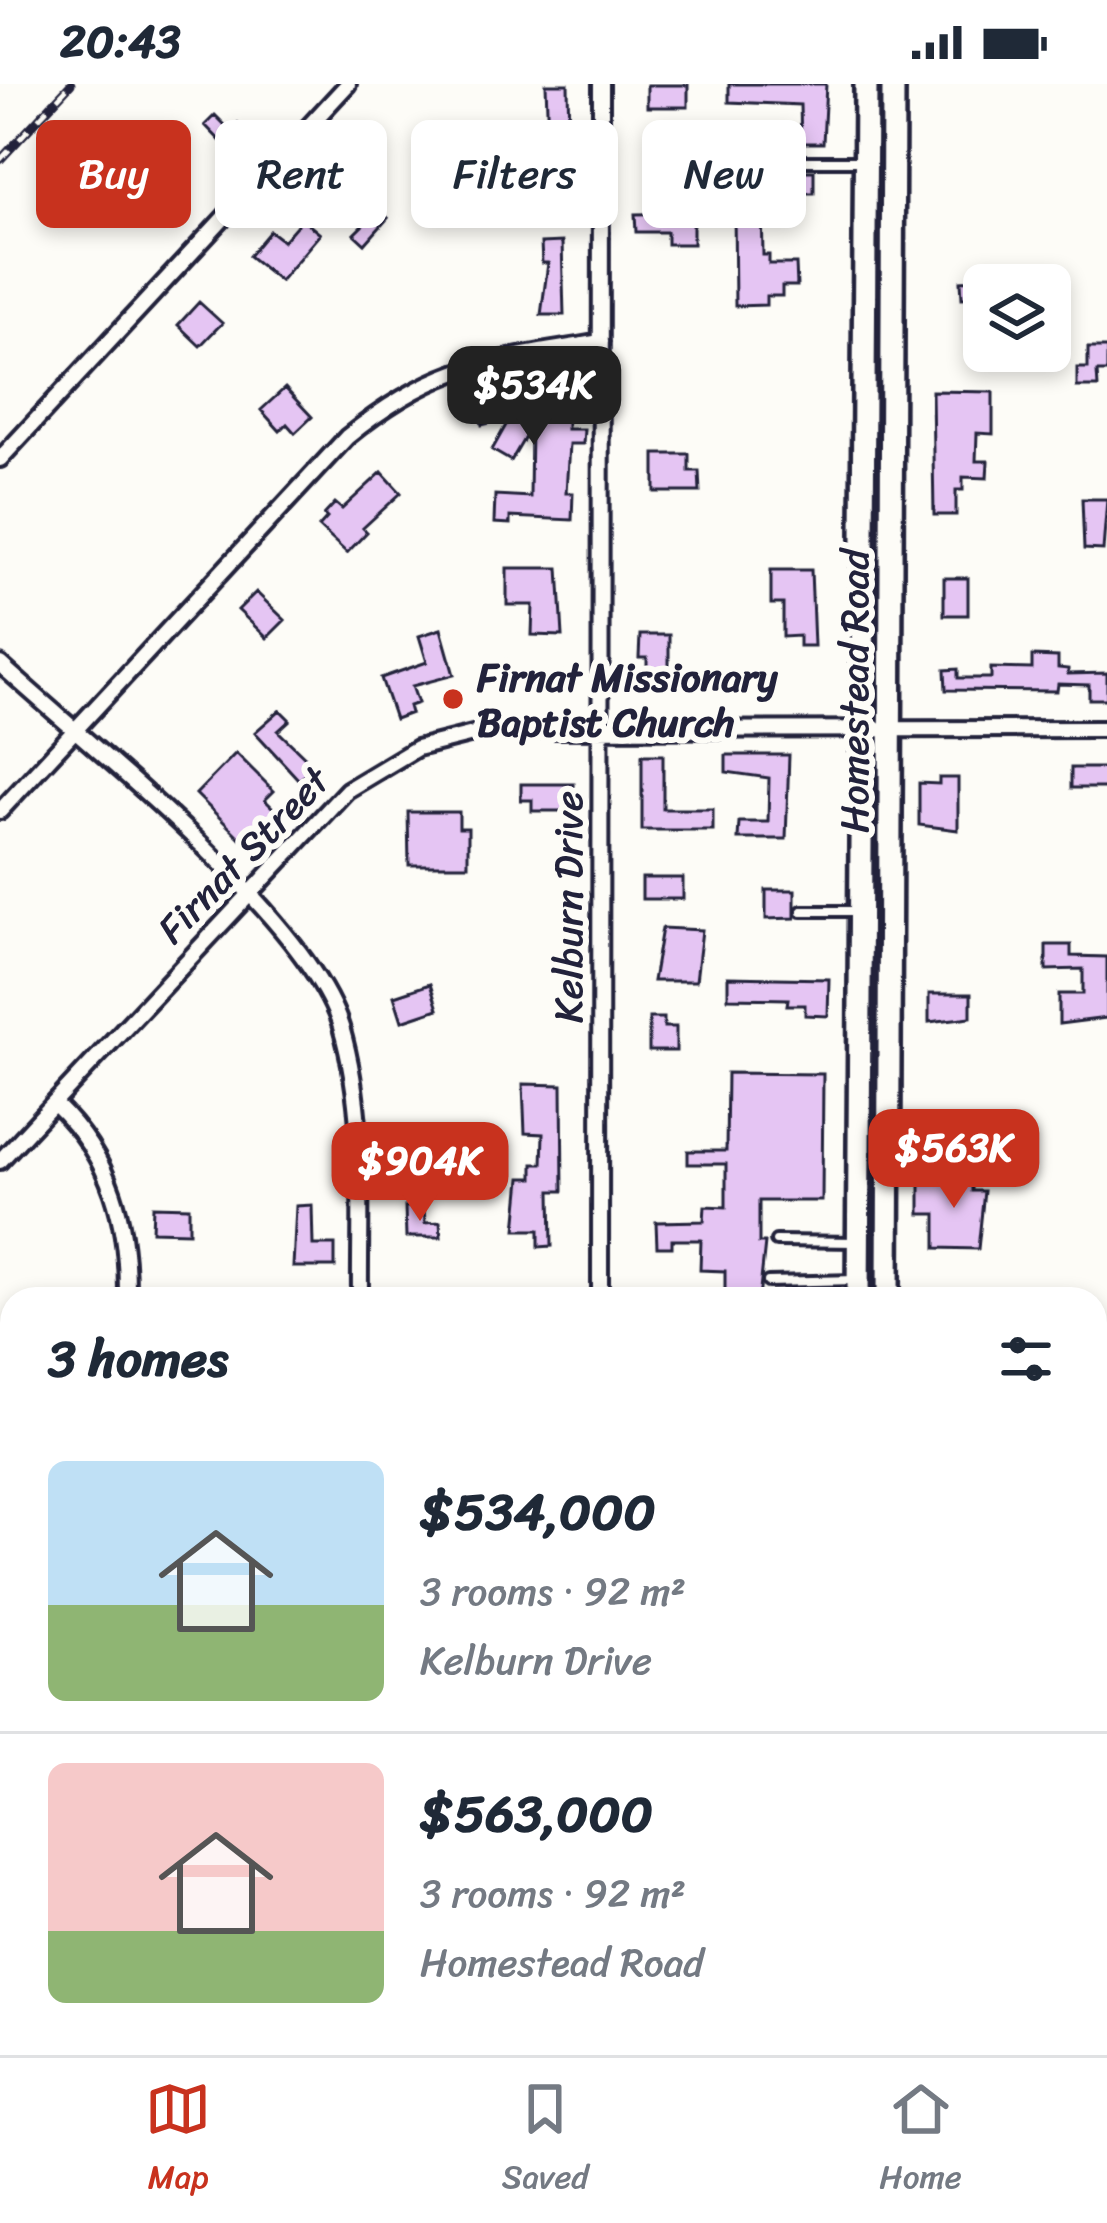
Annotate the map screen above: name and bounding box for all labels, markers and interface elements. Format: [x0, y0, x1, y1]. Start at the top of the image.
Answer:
text: 20:43 [60, 2, 181, 82]
chip: Buy [36, 120, 191, 228]
chip: Rent [215, 120, 387, 228]
chip: Filters [411, 120, 618, 228]
chip: New [642, 120, 806, 228]
map controls [963, 264, 1071, 372]
button: layers [963, 264, 1071, 372]
pin: $534K [450, 346, 618, 448]
text: $534K [474, 350, 594, 419]
street label: Homestead Road [820, 547, 889, 833]
place label: Firnat Missionary Baptist Church [476, 643, 778, 757]
marker: Firnat Missionary Baptist Church [440, 686, 466, 712]
street label: Firnat Street [139, 749, 347, 960]
street label: Kelburn Drive [534, 791, 603, 1023]
pin: $563K [870, 1109, 1038, 1211]
text: $563K [895, 1113, 1013, 1182]
pin: $904K [336, 1122, 504, 1224]
text: $904K [359, 1126, 481, 1195]
text: 3 homes [48, 1314, 228, 1404]
icon: filters [993, 1326, 1059, 1392]
text: $534,000 [420, 1467, 656, 1557]
icon: home [144, 1509, 288, 1653]
text: 3 rooms · 92 m² [420, 1557, 686, 1626]
text: Kelburn Drive [420, 1626, 652, 1695]
text: $563,000 [420, 1769, 653, 1859]
icon: home [144, 1811, 288, 1955]
text: 3 rooms · 92 m² [420, 1859, 686, 1928]
text: Homestead Road [420, 1928, 704, 1997]
tab: Map [145, 2076, 211, 2206]
tab: Saved [502, 2076, 589, 2206]
tab: Home [879, 2076, 962, 2206]

